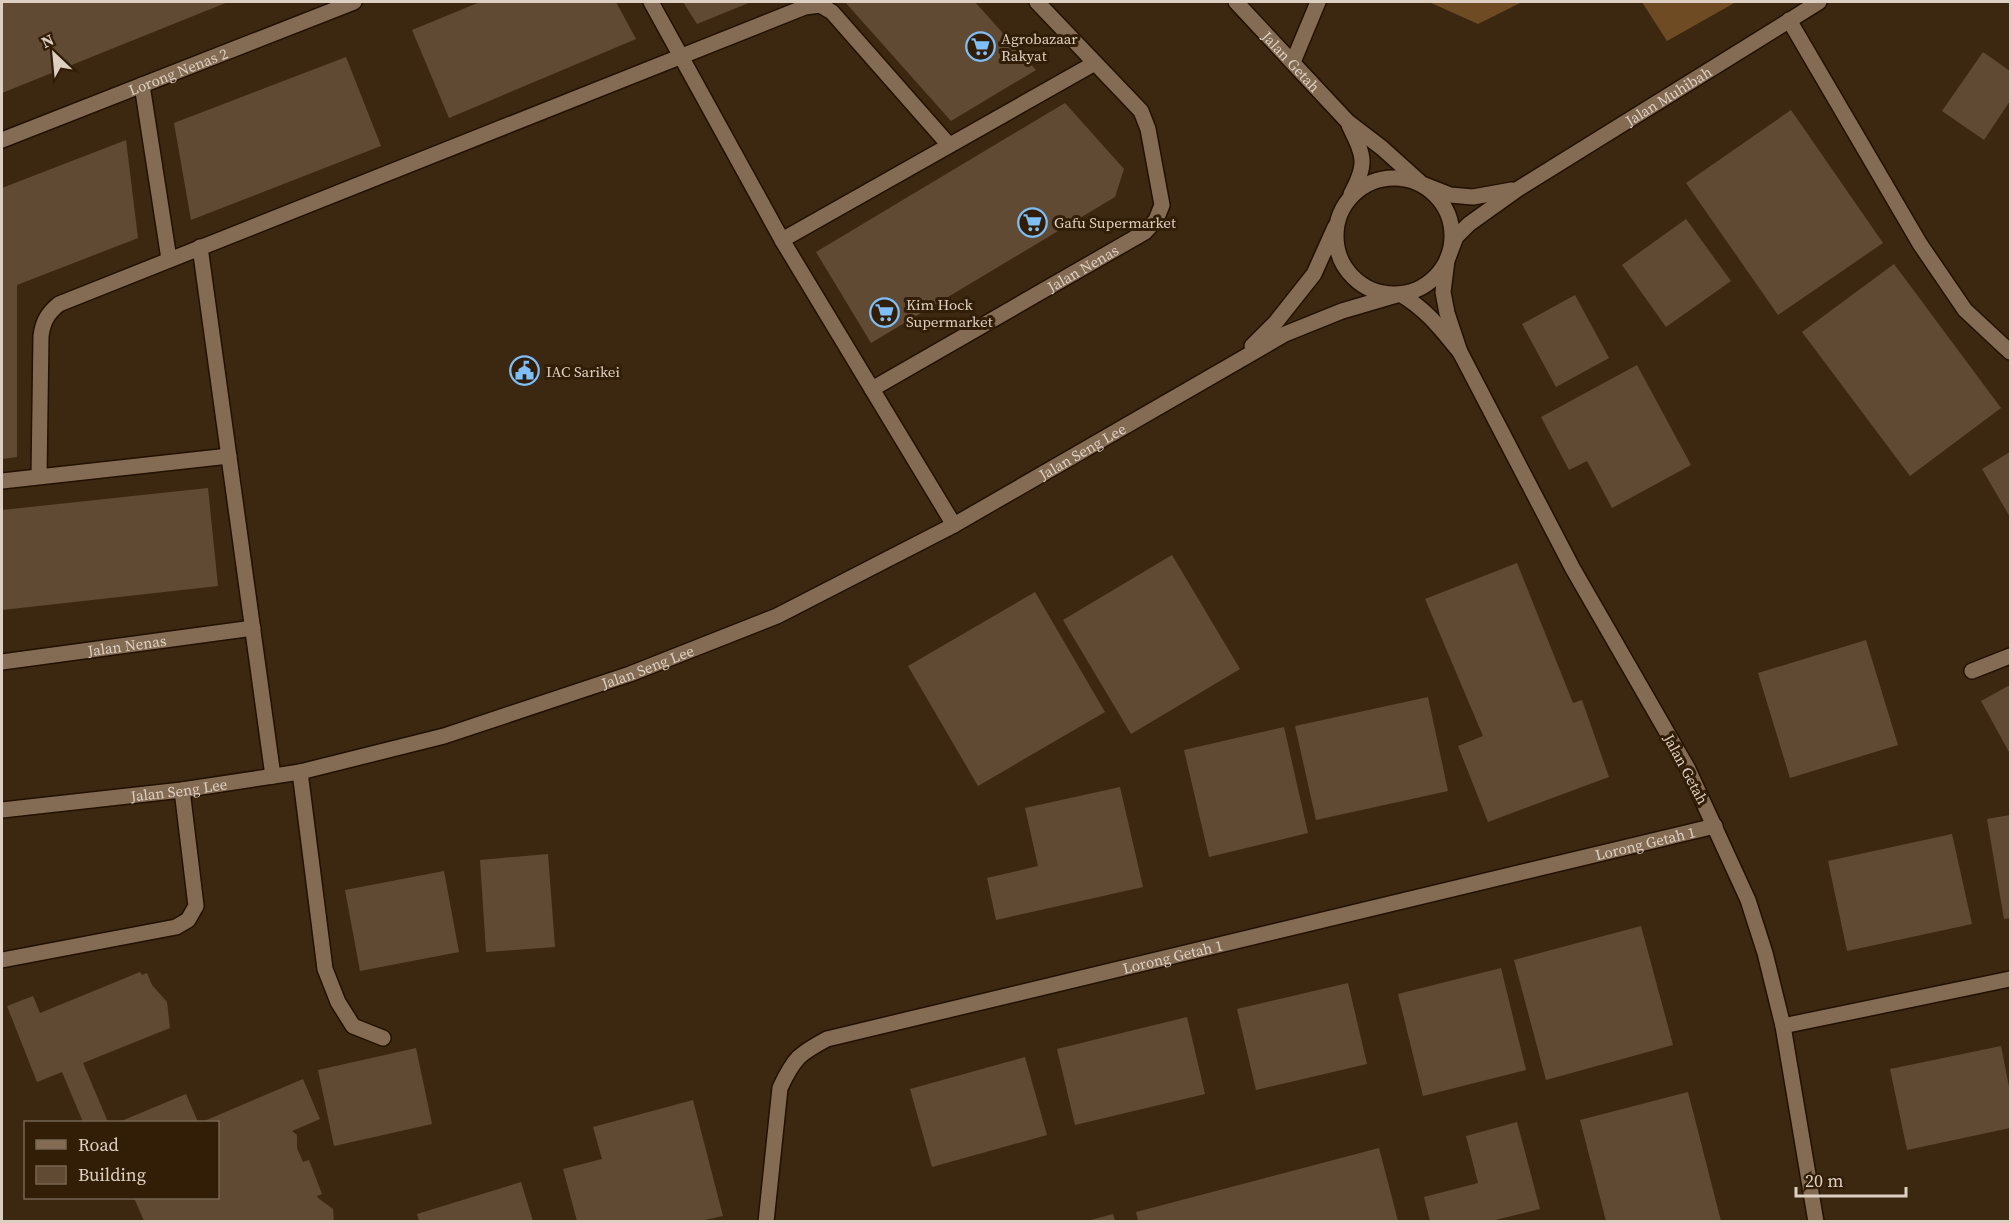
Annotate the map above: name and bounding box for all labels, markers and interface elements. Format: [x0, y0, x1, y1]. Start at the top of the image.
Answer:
north arrow [24, 24, 84, 84]
street label: Jalan Getah [1257, 25, 1325, 96]
text: N [37, 28, 58, 53]
place label: Agrobazaar Rakyat [1001, 28, 1078, 66]
supermarket icon: Agrobazaar Rakyat [964, 31, 996, 63]
street label: Lorong Nenas 2 [125, 42, 231, 100]
street label: Jalan Muhibah [1620, 61, 1715, 131]
supermarket icon: Gafu Supermarket [1017, 206, 1049, 238]
place label: Gafu Supermarket [1054, 212, 1176, 233]
street label: Jalan Nenas [1042, 239, 1122, 297]
place label: Kim Hock Supermarket [906, 294, 993, 332]
supermarket icon: Kim Hock Supermarket [869, 297, 901, 329]
public building icon: IAC Sarikei [509, 355, 541, 387]
place label: IAC Sarikei [546, 361, 620, 382]
street label: Jalan Seng Lee [1034, 417, 1130, 485]
street label: Jalan Nenas [85, 629, 167, 661]
street label: Jalan Seng Lee [598, 639, 697, 694]
street label: Jalan Getah [1658, 729, 1713, 808]
street label: Jalan Seng Lee [128, 773, 229, 806]
street label: Lorong Getah 1 [1593, 821, 1697, 865]
street label: Lorong Getah 1 [1120, 934, 1225, 978]
legend [24, 1121, 219, 1199]
text: Road [78, 1132, 119, 1157]
scale bar [1796, 1160, 1906, 1198]
text: Building [78, 1162, 146, 1187]
text: 20 m [1805, 1168, 1843, 1193]

